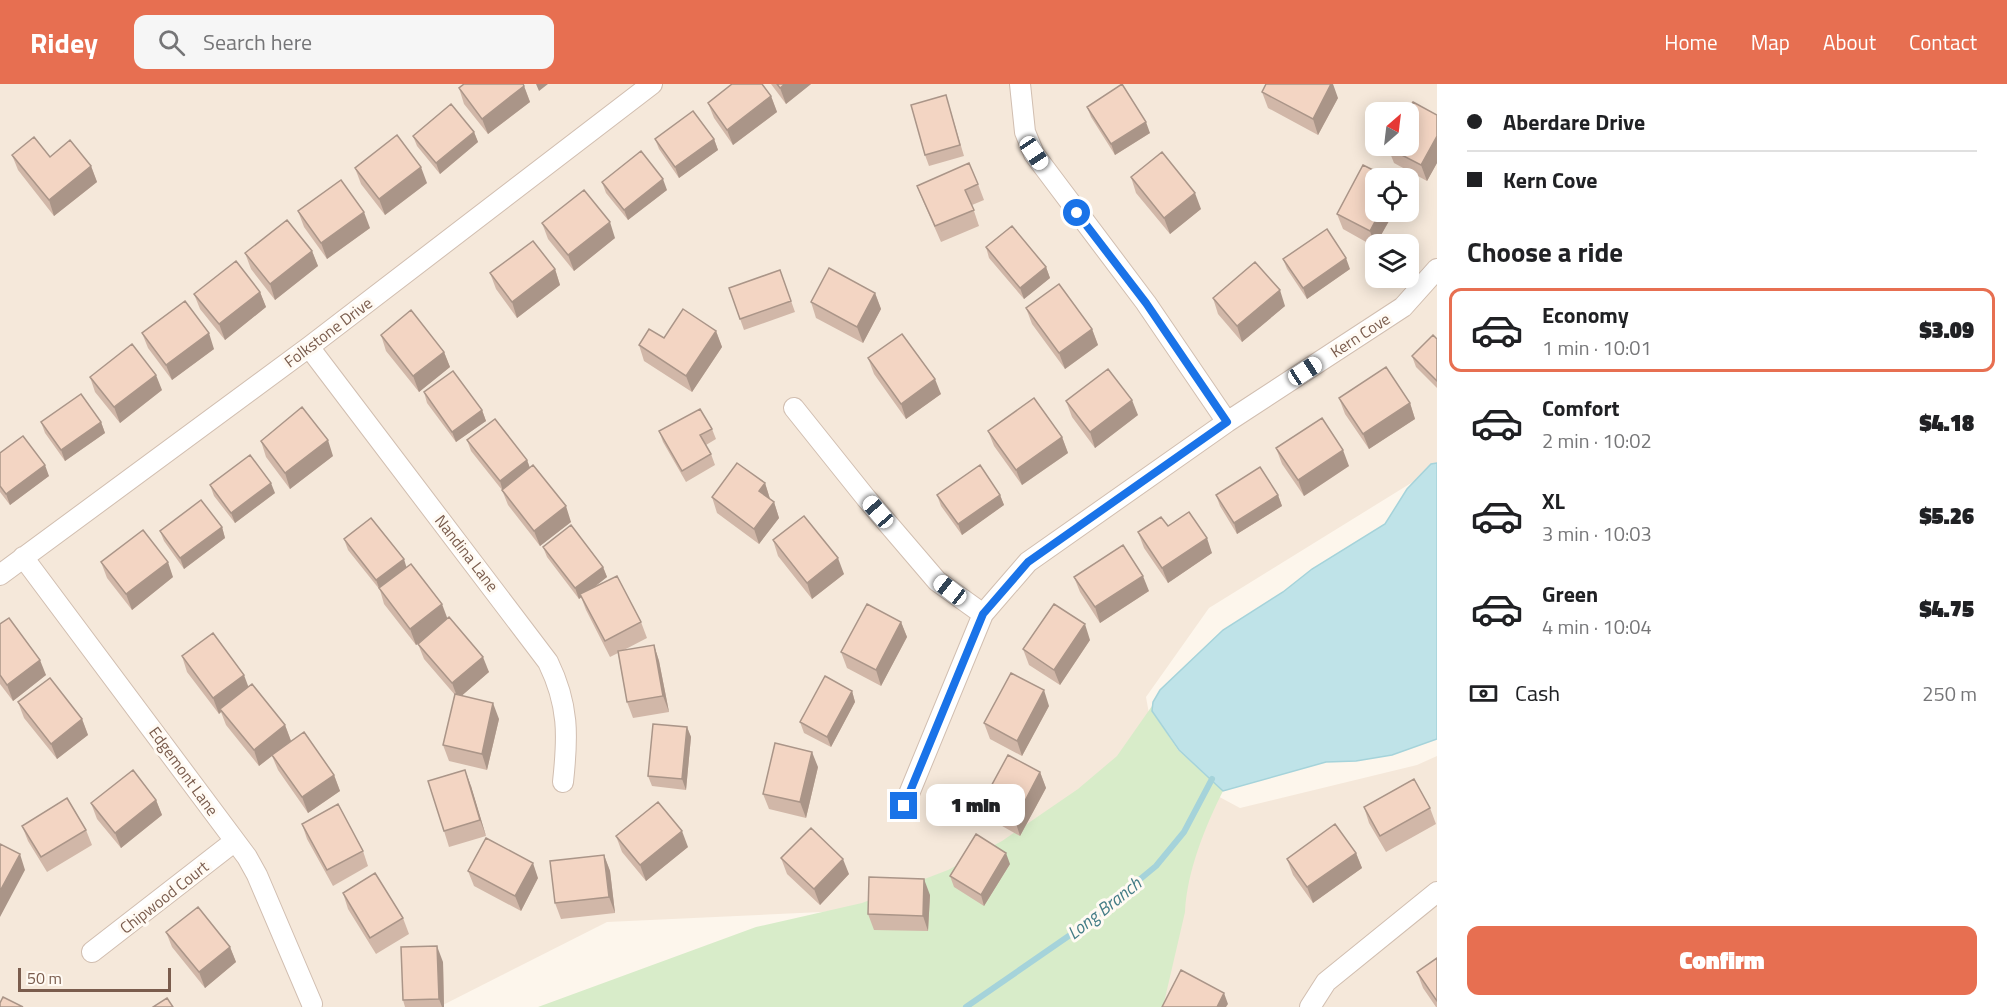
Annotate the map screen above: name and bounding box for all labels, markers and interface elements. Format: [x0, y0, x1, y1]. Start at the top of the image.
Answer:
search box [134, 15, 554, 69]
text: Ridey [30, 21, 98, 64]
text: Search here [203, 25, 312, 59]
icon: search [155, 26, 188, 59]
text: Home [1664, 26, 1718, 58]
text: Map [1751, 26, 1790, 58]
text: About [1823, 26, 1876, 58]
text: Contact [1909, 26, 1977, 58]
north arrow [1365, 102, 1419, 156]
map controls [1365, 102, 1419, 288]
text: Aberdare Drive [1503, 105, 1645, 139]
car [1016, 133, 1052, 173]
text: Kern Cove [1503, 163, 1597, 197]
button: locate [1365, 168, 1419, 222]
route start [1063, 199, 1090, 226]
text: Choose a ride [1467, 231, 1623, 272]
button: layers [1365, 234, 1419, 288]
street label: Folkstone Drive [279, 291, 377, 373]
text: Economy [1542, 298, 1629, 332]
icon: car [1470, 303, 1524, 357]
street label: Kern Cove [1325, 307, 1395, 363]
text: $3.09 [1919, 313, 1974, 347]
text: 1 min · 10:01 [1542, 332, 1652, 363]
car [1285, 354, 1325, 388]
text: Comfort [1542, 391, 1620, 425]
icon: car [1470, 396, 1524, 450]
text: $4.18 [1919, 406, 1974, 440]
text: 2 min · 10:02 [1542, 425, 1652, 456]
text: XL [1542, 484, 1565, 518]
icon: car [1470, 489, 1524, 543]
car [859, 493, 897, 531]
text: $5.26 [1919, 499, 1974, 533]
street label: Nandina Lane [429, 509, 505, 597]
text: 3 min · 10:03 [1542, 518, 1652, 549]
car [930, 572, 970, 608]
text: Green [1542, 577, 1598, 611]
icon: car [1470, 582, 1524, 636]
text: $4.75 [1919, 592, 1974, 626]
text: 4 min · 10:04 [1542, 611, 1652, 642]
text: Cash [1515, 676, 1560, 710]
icon: cash [1467, 677, 1500, 710]
text: 250 m [1922, 678, 1977, 709]
street label: Edgemont Lane [143, 721, 225, 821]
callout: 1 min [925, 785, 1024, 827]
text: 1 min [951, 789, 1000, 820]
route end [890, 792, 917, 819]
street label: Chipwood Court [115, 854, 214, 939]
water label: Long Branch [1061, 870, 1148, 946]
button: Confirm [1467, 926, 1977, 995]
scale bar [18, 965, 171, 992]
text: 50 m [27, 966, 62, 990]

